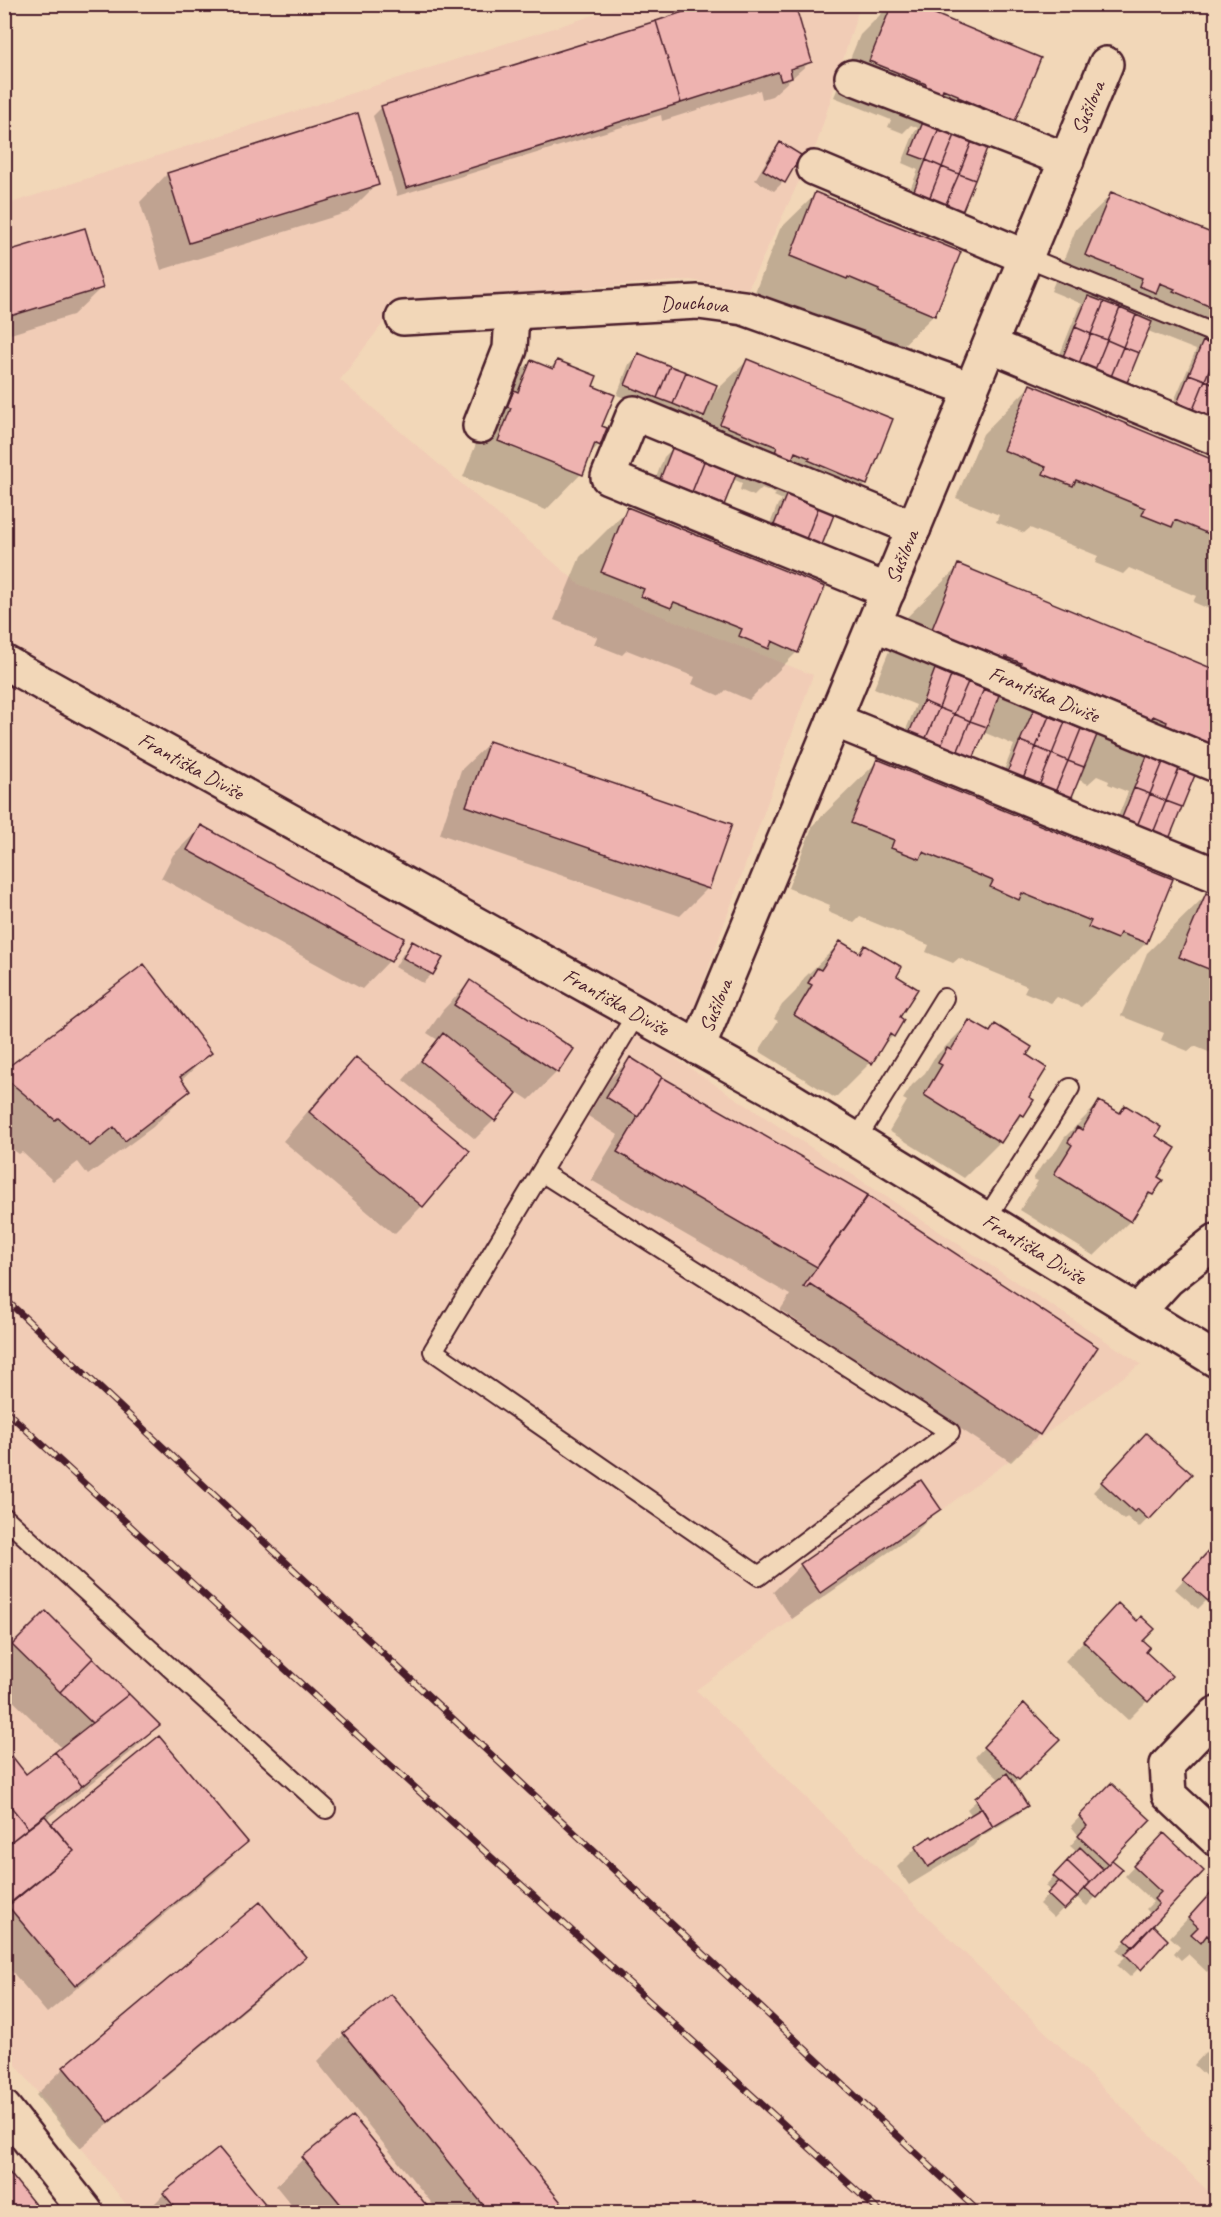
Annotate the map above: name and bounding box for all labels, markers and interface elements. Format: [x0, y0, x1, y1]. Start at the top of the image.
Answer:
street label: Sušilova [1065, 75, 1111, 138]
street label: Douchova [660, 289, 732, 319]
street label: Sušilova [879, 524, 925, 587]
street label: Františka Diviše [985, 660, 1105, 729]
street label: Františka Diviše [134, 726, 250, 807]
street label: Františka Diviše [559, 962, 675, 1043]
street label: Sušilova [693, 973, 739, 1036]
street label: Františka Diviše [978, 1207, 1093, 1291]

